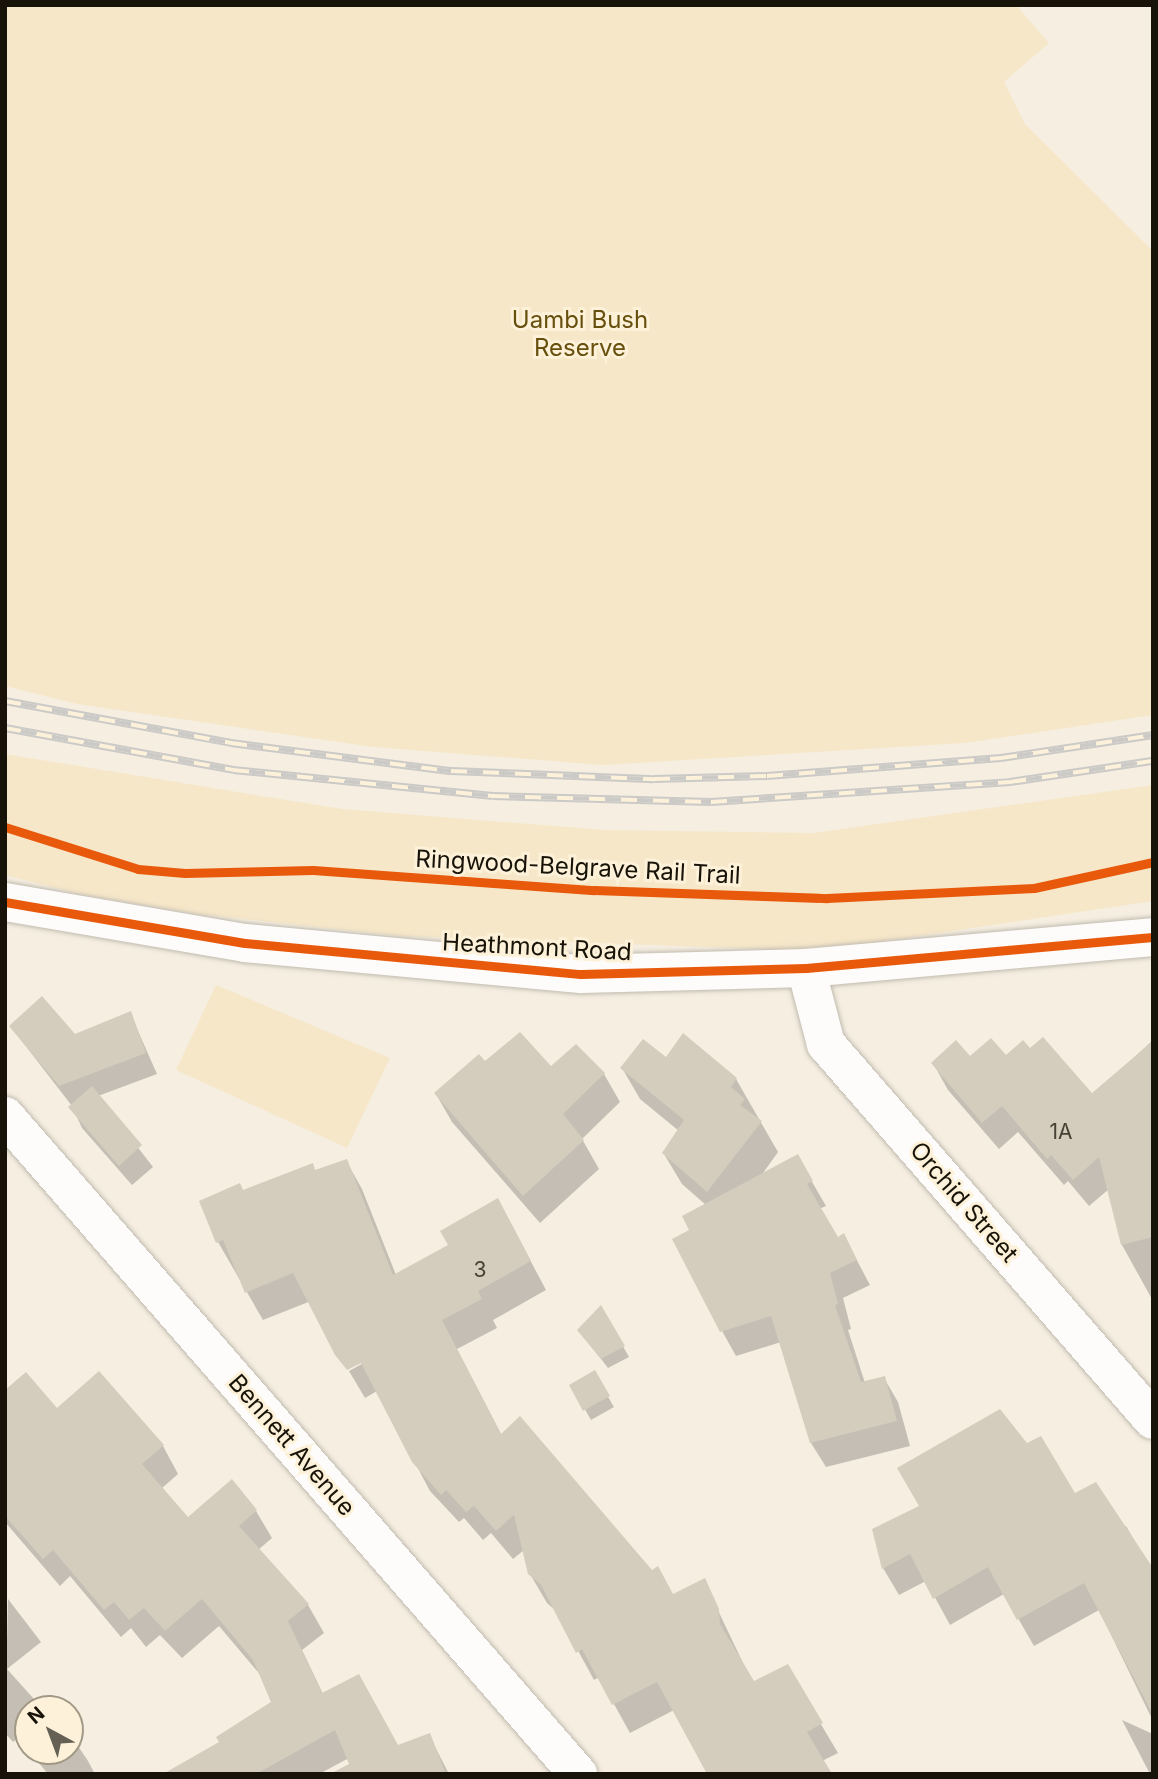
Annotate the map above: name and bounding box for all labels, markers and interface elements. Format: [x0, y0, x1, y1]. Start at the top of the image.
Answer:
park label: Uambi Bush Reserve [512, 306, 648, 362]
street label: Ringwood-Belgrave Rail Trail [415, 844, 741, 890]
street label: Heathmont Road [442, 928, 632, 966]
house number: 1A [1049, 1119, 1073, 1145]
street label: Orchid Street [904, 1136, 1024, 1268]
house number: 3 [474, 1257, 486, 1283]
street label: Bennett Avenue [223, 1368, 361, 1522]
north arrow [14, 1695, 84, 1765]
text: N [23, 1702, 49, 1729]

